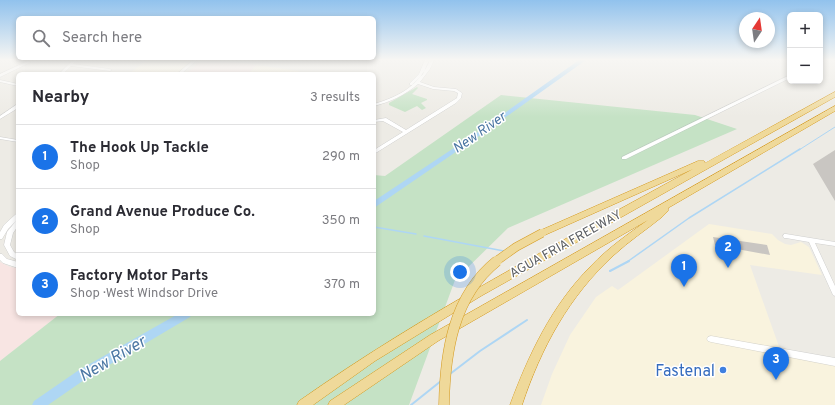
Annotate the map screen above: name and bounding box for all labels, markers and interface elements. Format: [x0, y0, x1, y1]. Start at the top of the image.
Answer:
north arrow [739, 12, 775, 48]
map controls [787, 12, 823, 84]
button: + [787, 12, 823, 48]
search box [16, 16, 376, 60]
icon: search [30, 27, 52, 49]
text: Search here [62, 29, 142, 48]
button: − [787, 48, 823, 84]
text: Nearby [32, 87, 89, 109]
text: 3 results [310, 90, 360, 106]
water label: New River [450, 108, 511, 158]
text: The Hook Up Tackle [70, 139, 209, 158]
text: 1 [42, 149, 48, 165]
text: 290 m [322, 149, 360, 165]
text: Shop [70, 158, 100, 174]
text: Grand Avenue Produce Co. [70, 203, 255, 222]
street label: AGUA FRIA FREEWAY [507, 207, 625, 282]
text: 2 [41, 213, 49, 229]
text: 350 m [322, 213, 360, 229]
text: Shop [70, 222, 100, 238]
pin: 2 [715, 235, 741, 268]
pin: 1 [671, 254, 697, 287]
your location [450, 262, 470, 282]
text: Factory Motor Parts [70, 267, 208, 286]
text: 3 [41, 277, 49, 293]
text: 370 m [323, 277, 360, 293]
text: Shop · West Windsor Drive [70, 286, 218, 302]
water label: New River [75, 331, 152, 388]
pin: 3 [763, 347, 789, 380]
place label: Fastenal [655, 362, 715, 382]
marker: Fastenal [718, 365, 728, 375]

